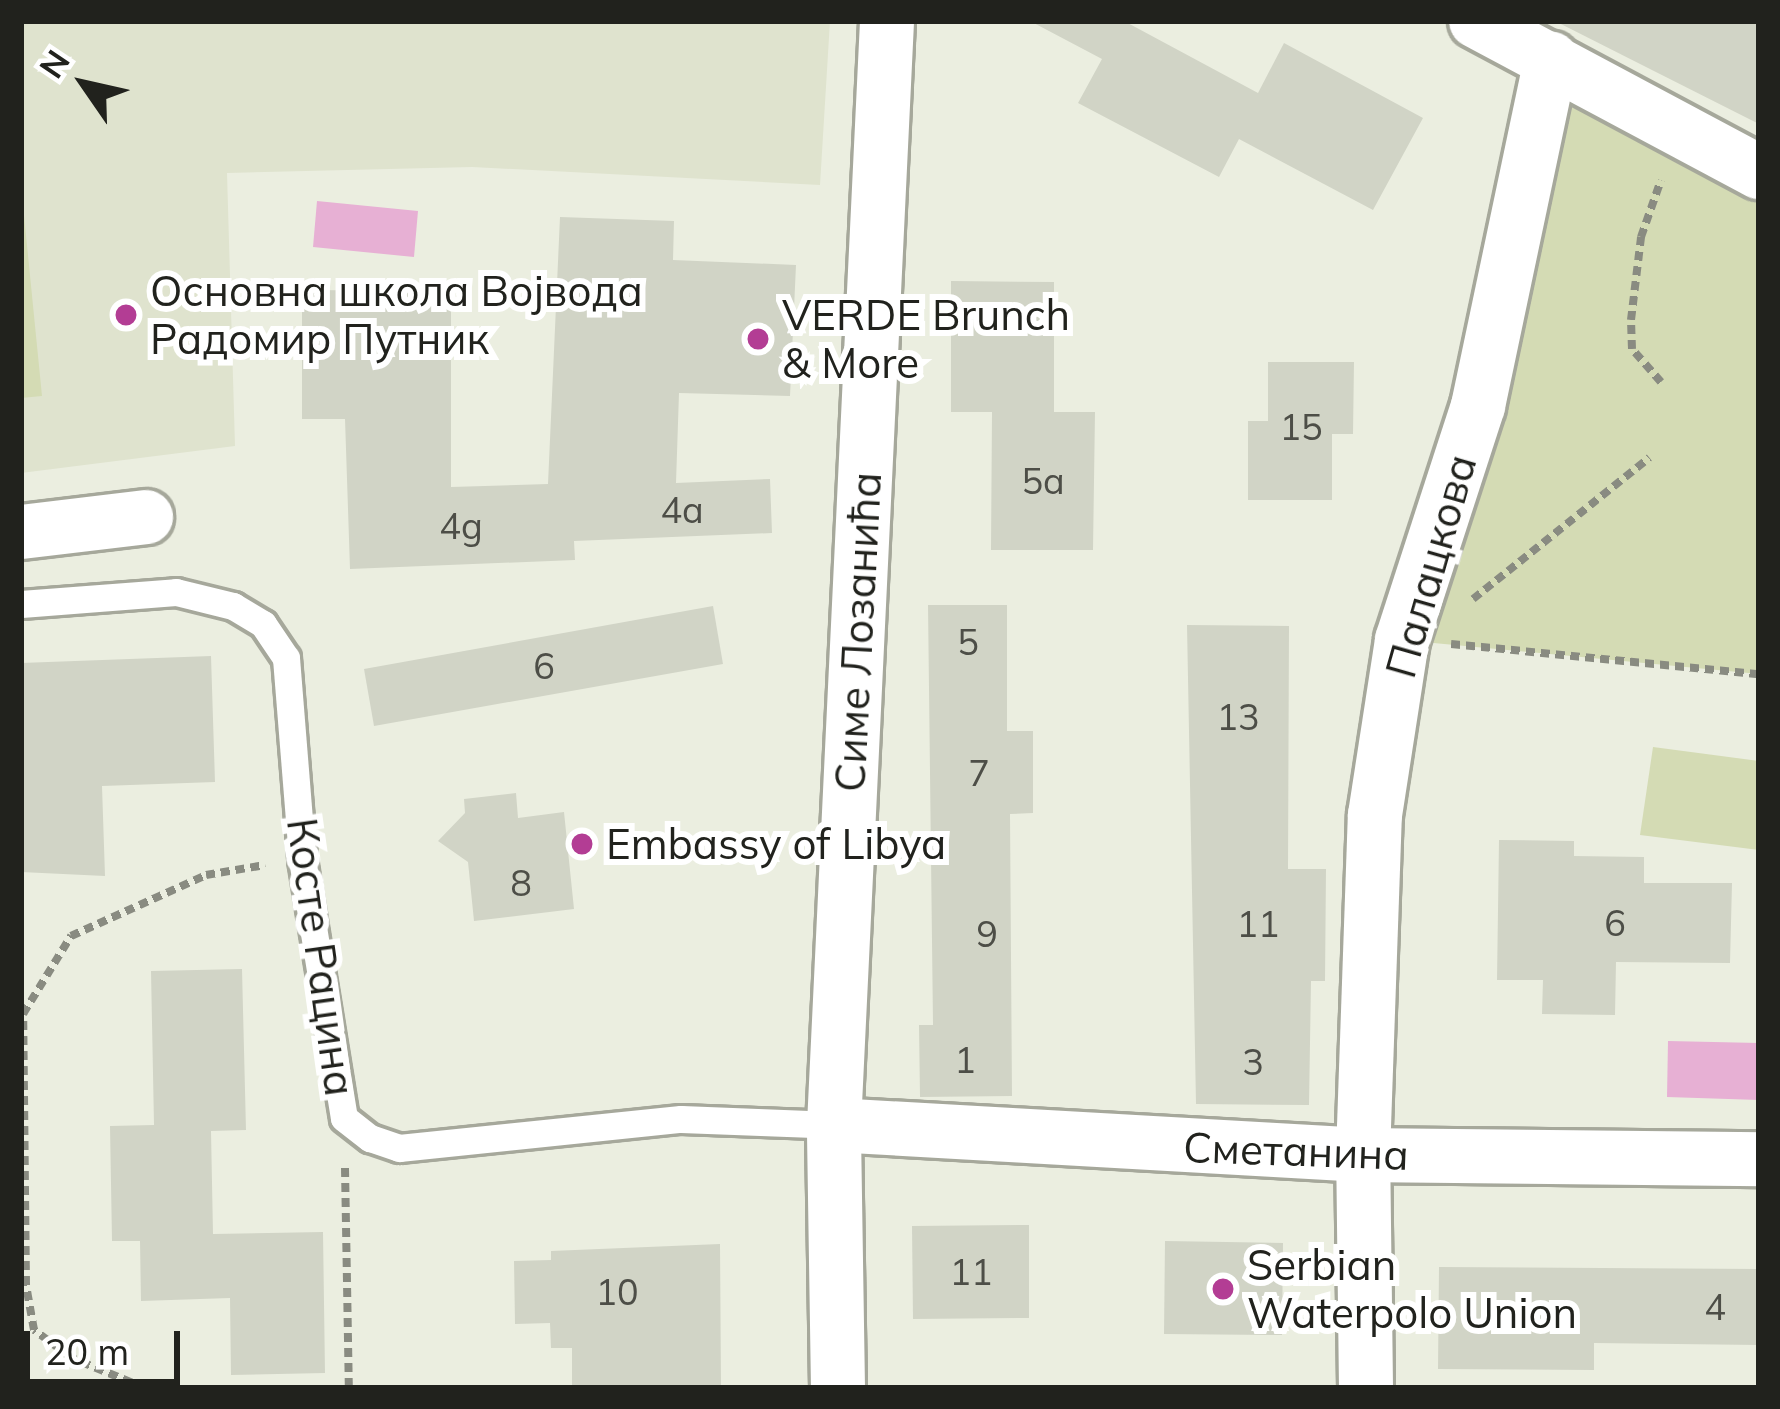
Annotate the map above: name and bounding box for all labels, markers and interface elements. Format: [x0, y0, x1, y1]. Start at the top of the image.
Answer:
north arrow [24, 24, 144, 144]
text: N [30, 42, 78, 85]
place label: Основна школа Војвода Радомир Путник [150, 266, 643, 364]
place label: VERDE Brunch & More [782, 290, 1070, 388]
marker: Основна школа Војвода Радомир Путник [113, 302, 139, 328]
marker: VERDE Brunch & More [745, 326, 771, 352]
house number: 15 [1279, 405, 1323, 449]
street label: Палацкова [1375, 449, 1487, 683]
house number: 5a [1021, 459, 1065, 503]
street label: Симе Лозанића [824, 471, 892, 793]
house number: 4a [660, 488, 704, 532]
house number: 4g [439, 504, 483, 548]
house number: 5 [957, 620, 979, 664]
house number: 6 [533, 644, 555, 688]
house number: 13 [1216, 695, 1260, 739]
house number: 7 [968, 751, 990, 795]
street label: Косте Рацина [277, 815, 365, 1099]
place label: Embassy of Libya [606, 819, 946, 869]
marker: Embassy of Libya [569, 831, 595, 857]
house number: 8 [510, 861, 532, 905]
house number: 6 [1604, 901, 1626, 945]
house number: 11 [1236, 902, 1280, 946]
house number: 9 [976, 912, 998, 956]
house number: 1 [954, 1038, 976, 1082]
house number: 3 [1242, 1040, 1264, 1084]
street label: Сметанина [1182, 1122, 1410, 1180]
place label: Serbian Waterpolo Union [1247, 1240, 1577, 1338]
house number: 11 [949, 1250, 993, 1294]
house number: 10 [595, 1270, 639, 1314]
marker: Serbian Waterpolo Union [1210, 1276, 1236, 1302]
house number: 4 [1704, 1285, 1726, 1329]
scale bar [30, 1307, 186, 1381]
text: 20 m [45, 1329, 129, 1374]

